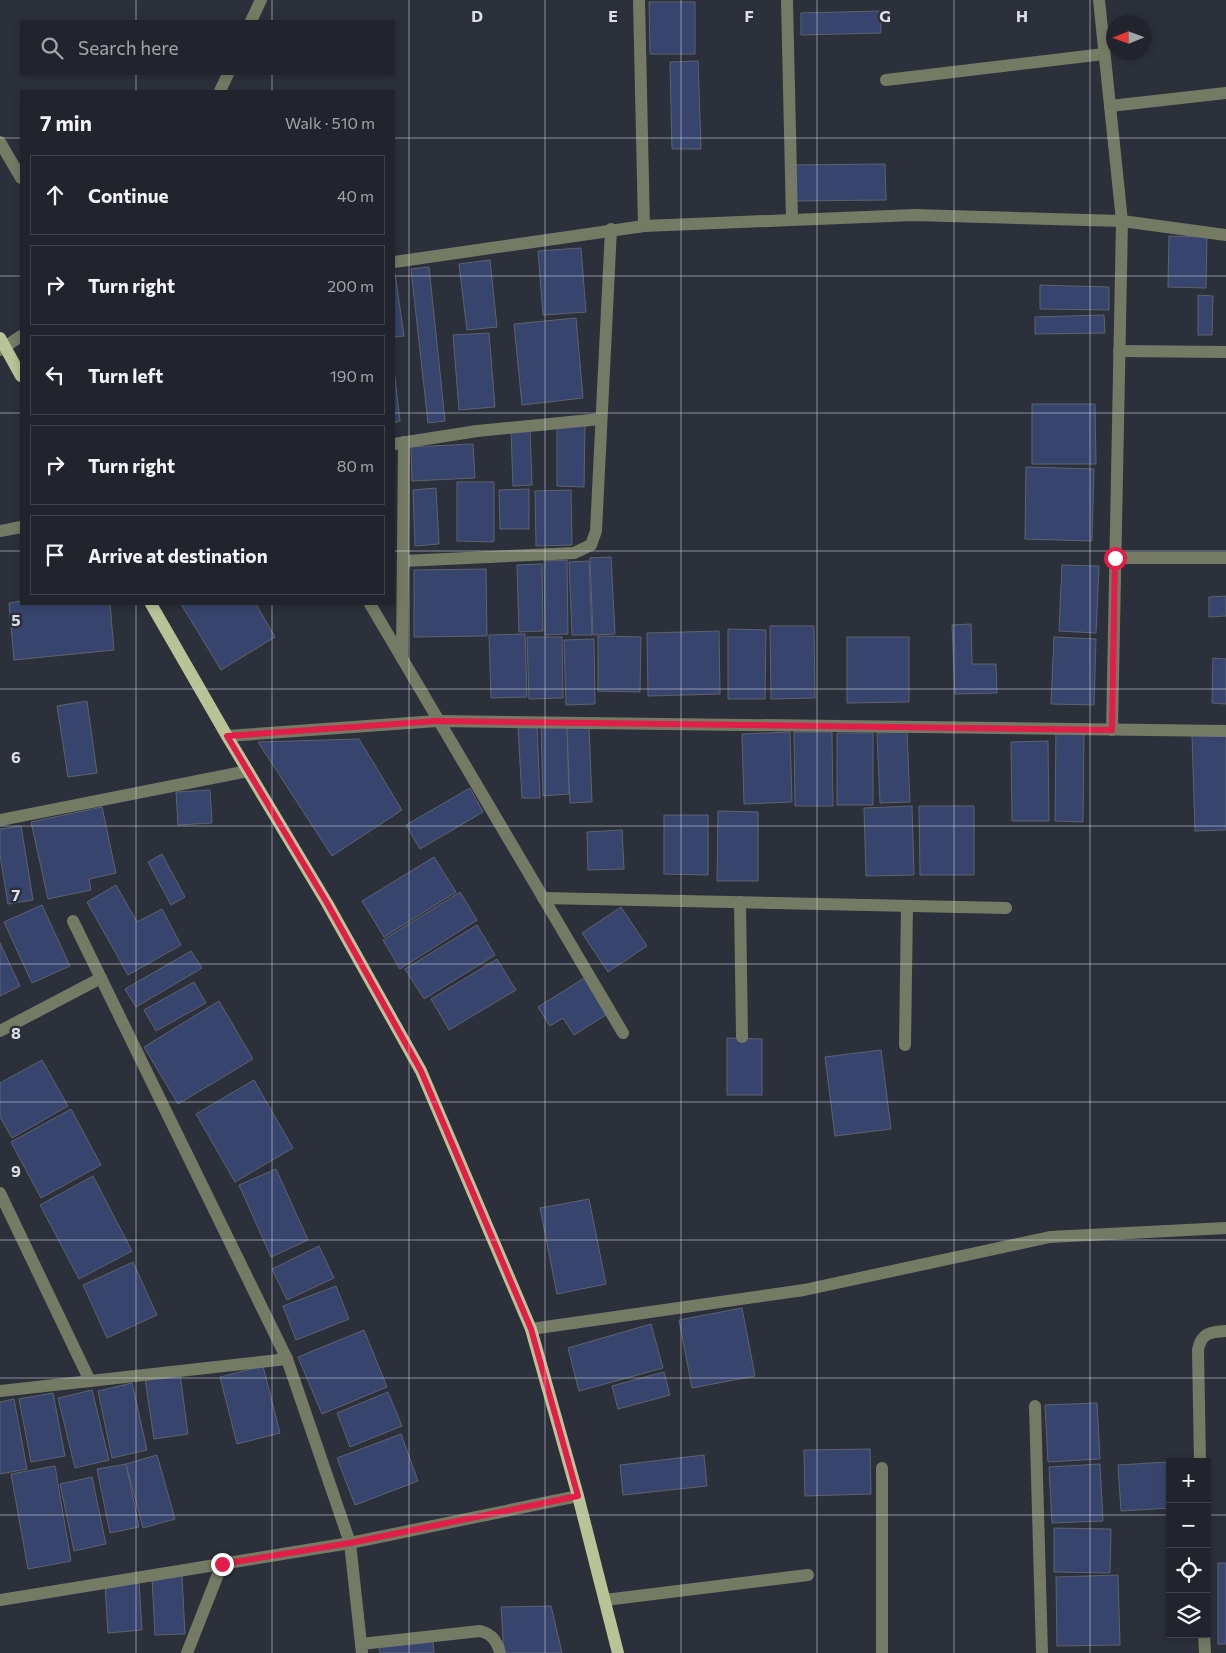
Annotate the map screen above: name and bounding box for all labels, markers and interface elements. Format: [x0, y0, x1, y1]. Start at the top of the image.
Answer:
text: D [471, 6, 483, 25]
text: E [608, 6, 618, 25]
text: F [744, 6, 754, 25]
text: G [879, 6, 891, 25]
text: H [1016, 6, 1028, 25]
north arrow [1106, 15, 1151, 60]
search box [20, 20, 395, 75]
icon: search [38, 34, 66, 62]
text: Search here [78, 36, 178, 59]
text: 7 min [40, 110, 92, 135]
text: Walk · 510 m [285, 113, 375, 132]
icon: ahead [41, 181, 69, 209]
text: Continue [88, 184, 168, 207]
text: 40 m [337, 186, 374, 205]
icon: right [41, 271, 69, 299]
text: Turn right [88, 274, 175, 297]
text: 200 m [327, 276, 374, 295]
icon: left [41, 361, 69, 389]
text: Turn left [88, 364, 163, 387]
text: 190 m [330, 366, 374, 385]
icon: right [41, 451, 69, 479]
text: Turn right [88, 454, 175, 477]
text: 80 m [337, 456, 374, 475]
icon: arrive [41, 541, 69, 569]
text: Arrive at destination [88, 544, 268, 567]
route start [1104, 547, 1127, 570]
text: 5 [11, 610, 21, 629]
text: 6 [11, 747, 21, 766]
text: 7 [12, 885, 21, 904]
text: 8 [11, 1023, 21, 1042]
text: 9 [11, 1161, 21, 1180]
map controls [1166, 1458, 1211, 1638]
button: + [1166, 1458, 1211, 1503]
button: − [1166, 1503, 1211, 1548]
button: locate [1166, 1548, 1211, 1593]
route end [211, 1553, 234, 1576]
button: layers [1166, 1593, 1211, 1638]

